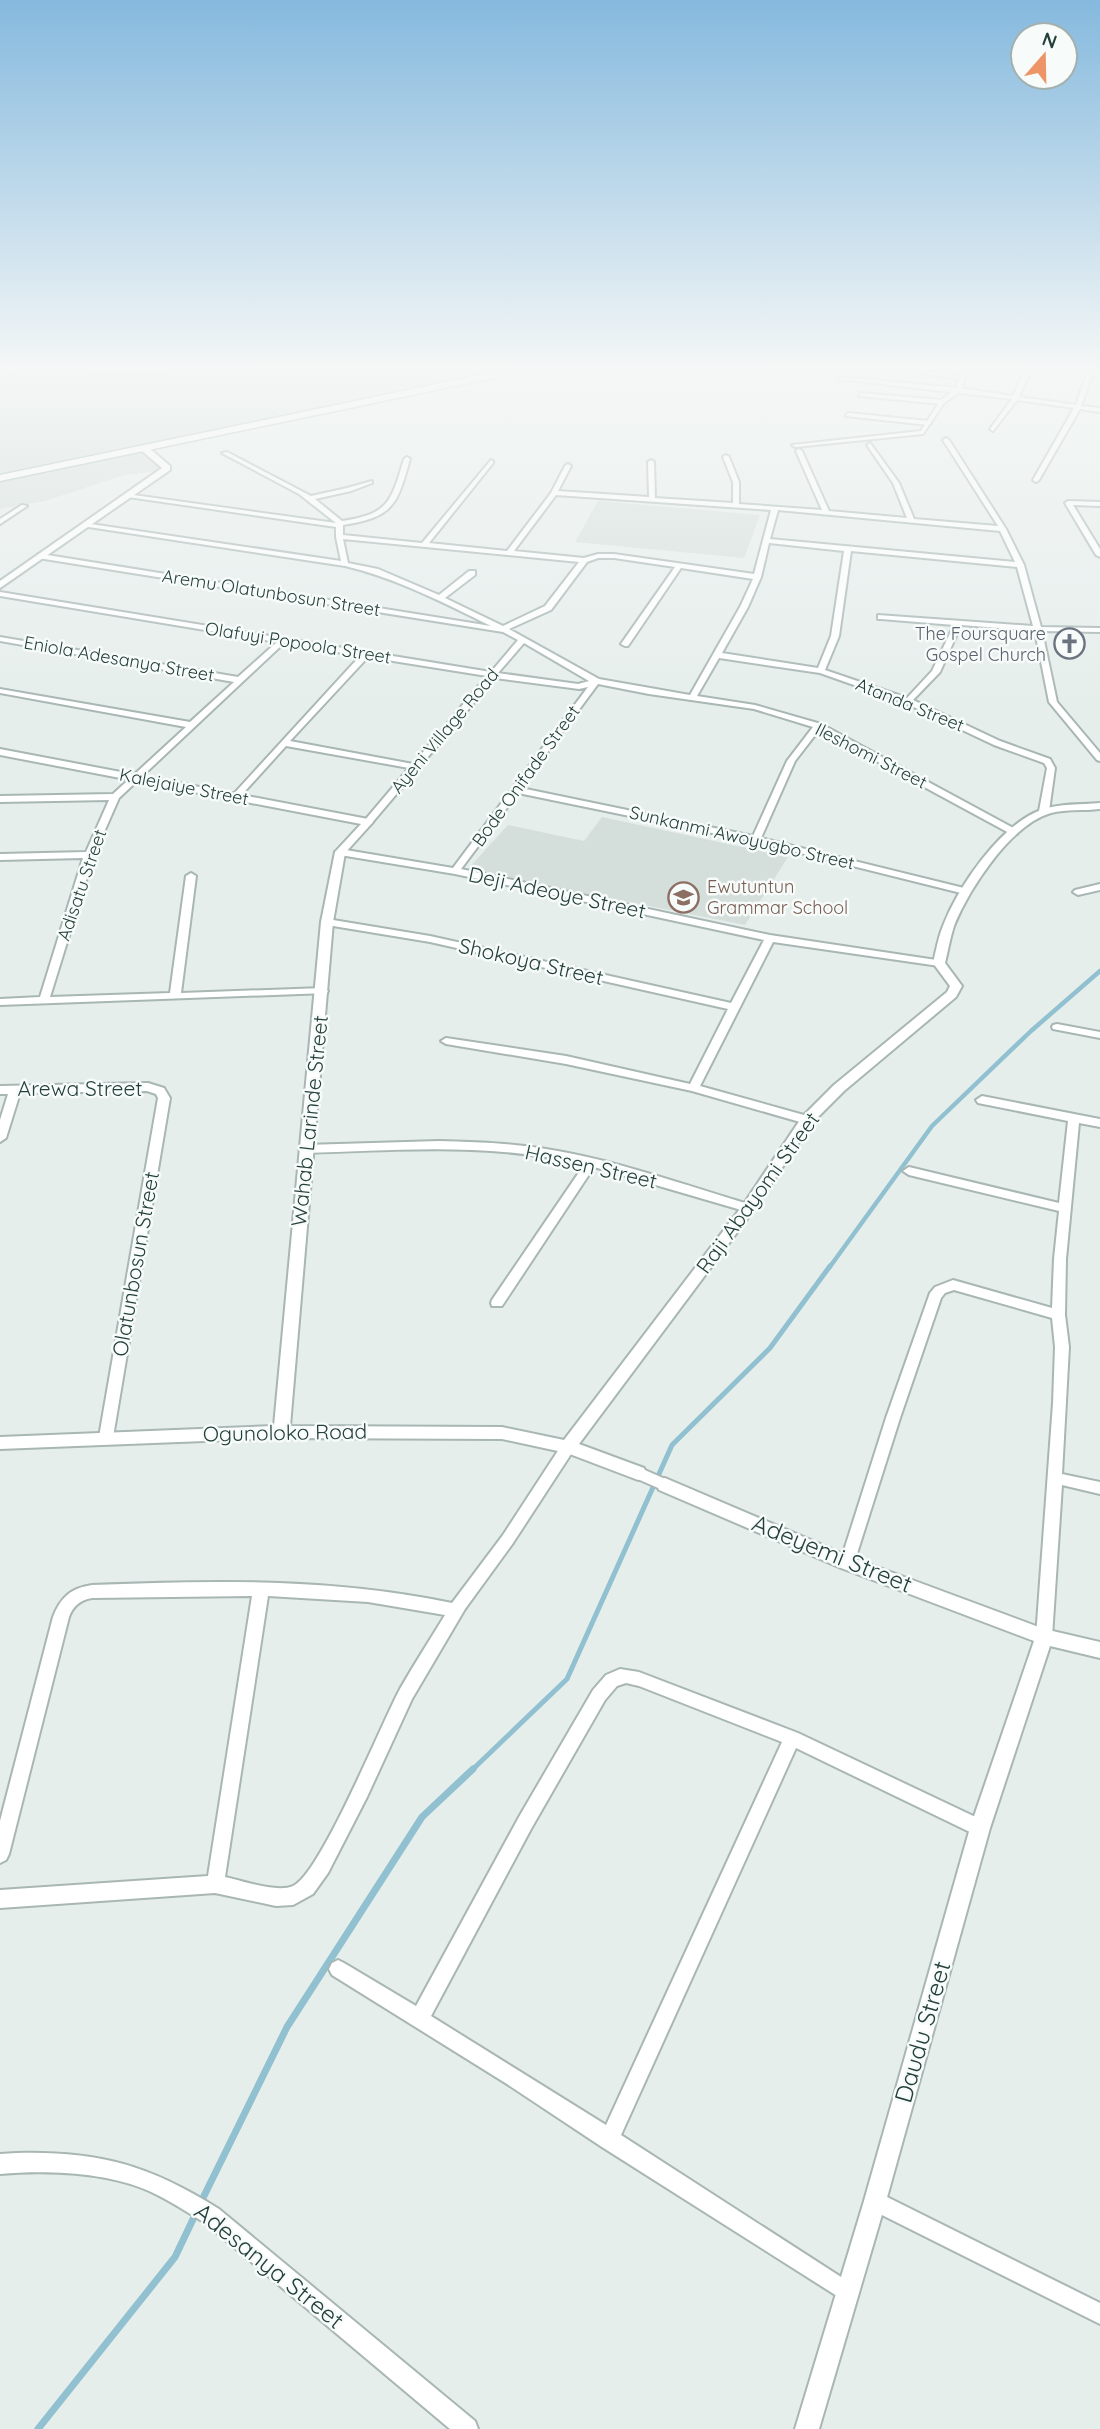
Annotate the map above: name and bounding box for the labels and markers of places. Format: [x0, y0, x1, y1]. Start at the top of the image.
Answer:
place label: The Foursquare Gospel Church [915, 622, 1046, 666]
church icon: The Foursquare Gospel Church [1052, 627, 1086, 661]
place label: Ewutuntun Grammar School [707, 875, 848, 919]
school or university icon: Ewutuntun Grammar School [667, 880, 701, 914]

